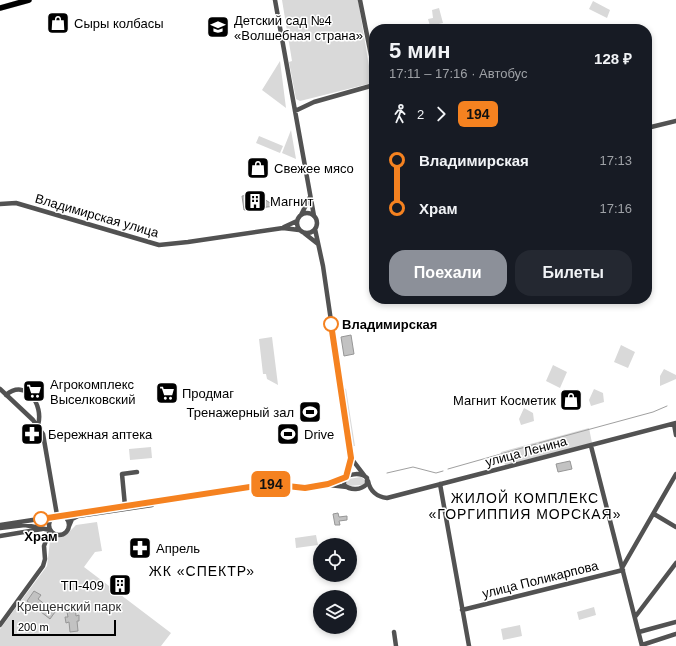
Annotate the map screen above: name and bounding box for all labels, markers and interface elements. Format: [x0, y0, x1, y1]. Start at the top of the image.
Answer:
shop icon: Сыры колбасы [45, 10, 71, 36]
place label: Детский сад №4 «Волшебная страна» [234, 13, 363, 43]
school or university icon: Детский сад №4 «Волшебная страна» [205, 14, 231, 40]
place label: Сыры колбасы [74, 16, 164, 31]
text: 5 мин [389, 38, 450, 63]
text: 128 ₽ [594, 50, 632, 67]
text: 17:11 – 17:16 · Автобус [389, 66, 527, 81]
icon: walk [389, 103, 411, 125]
icon: forward [430, 103, 452, 125]
text: 194 [466, 106, 490, 122]
text: 2 [417, 107, 424, 122]
text: Владимирская [419, 152, 529, 169]
text: 17:13 [599, 153, 632, 168]
shop icon: Свежее мясо [245, 155, 271, 181]
place label: Свежее мясо [274, 161, 354, 176]
building icon: Магнит [242, 188, 268, 214]
street label: Владимирская улица [33, 191, 161, 241]
place label: Магнит [270, 194, 313, 209]
text: Храм [419, 200, 458, 217]
text: 17:16 [599, 201, 632, 216]
button: Поехали [389, 250, 507, 296]
button: Билеты [515, 250, 632, 296]
marker: Владимирская [323, 316, 339, 332]
place label: Владимирская [342, 317, 437, 332]
place label: Агрокомплекс Выселковский [50, 377, 135, 407]
supermarket icon: Агрокомплекс Выселковский [21, 378, 47, 404]
supermarket icon: Продмаг [154, 380, 180, 406]
place label: Продмаг [182, 386, 234, 401]
shop icon: Магнит Косметик [558, 387, 584, 413]
place label: Магнит Косметик [453, 393, 556, 408]
sports icon: Тренажерный зал [297, 399, 323, 425]
place label: Тренажерный зал [187, 405, 294, 420]
pharmacy icon: Бережная аптека [19, 421, 45, 447]
sports icon: Drive [275, 421, 301, 447]
place label: Бережная аптека [48, 427, 153, 442]
place label: Drive [304, 427, 334, 442]
street label: улица Ленина [484, 433, 569, 470]
line badge: 194 [248, 471, 294, 497]
text: 194 [259, 476, 283, 492]
district label: ЖИЛОЙ КОМПЛЕКС «ГОРГИППИЯ МОРСКАЯ» [429, 489, 621, 522]
marker: Храм [33, 511, 49, 527]
place label: Храм [24, 529, 58, 544]
pharmacy icon: Апрель [127, 535, 153, 561]
map controls [313, 538, 357, 634]
button: locate [313, 538, 357, 582]
place label: Апрель [156, 541, 200, 556]
street label: улица Поликарпова [480, 558, 600, 601]
district label: ЖК «СПЕКТР» [149, 563, 255, 579]
building icon: ТП-409 [107, 572, 133, 598]
place label: ТП-409 [61, 578, 104, 593]
button: layers [313, 590, 357, 634]
park label: Крещенский парк [17, 599, 122, 614]
scale bar [12, 618, 116, 637]
text: 200 m [18, 621, 49, 633]

